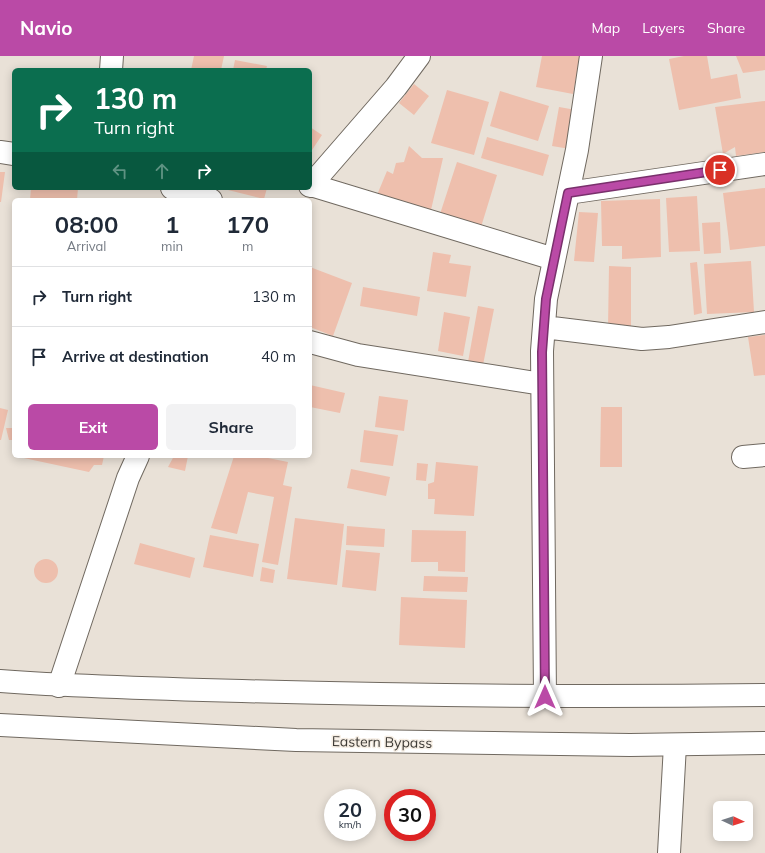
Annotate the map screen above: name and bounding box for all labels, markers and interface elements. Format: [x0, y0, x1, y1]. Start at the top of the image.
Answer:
text: Navio [20, 16, 73, 40]
text: Map [591, 19, 620, 37]
text: Layers [642, 19, 685, 37]
text: Share [707, 19, 745, 37]
text: 130 m [94, 81, 177, 116]
icon: right [28, 84, 80, 136]
text: Turn right [94, 116, 174, 139]
pin [703, 153, 737, 187]
icon: arrive [709, 159, 731, 181]
icon: left [109, 160, 131, 182]
icon: ahead [151, 160, 173, 182]
icon: right [193, 160, 215, 182]
text: 08:00 [55, 209, 118, 239]
text: 1 [165, 209, 179, 239]
text: 170 [226, 209, 269, 239]
text: Arrival [67, 238, 106, 254]
text: min [161, 238, 183, 254]
text: m [242, 238, 253, 254]
icon: right [28, 286, 50, 308]
text: Turn right [62, 287, 132, 306]
text: 130 m [252, 287, 296, 306]
icon: arrive [28, 346, 50, 368]
text: Arrive at destination [62, 347, 209, 366]
text: 40 m [261, 347, 296, 366]
button: Exit [28, 404, 158, 450]
button: Share [166, 404, 296, 450]
position arrow [524, 676, 566, 718]
street label: Eastern Bypass [332, 732, 432, 752]
speed limit sign: 30 [384, 789, 436, 841]
text: 20 [338, 797, 362, 822]
north arrow [713, 801, 753, 841]
map controls [713, 801, 753, 841]
text: km/h [339, 818, 361, 831]

